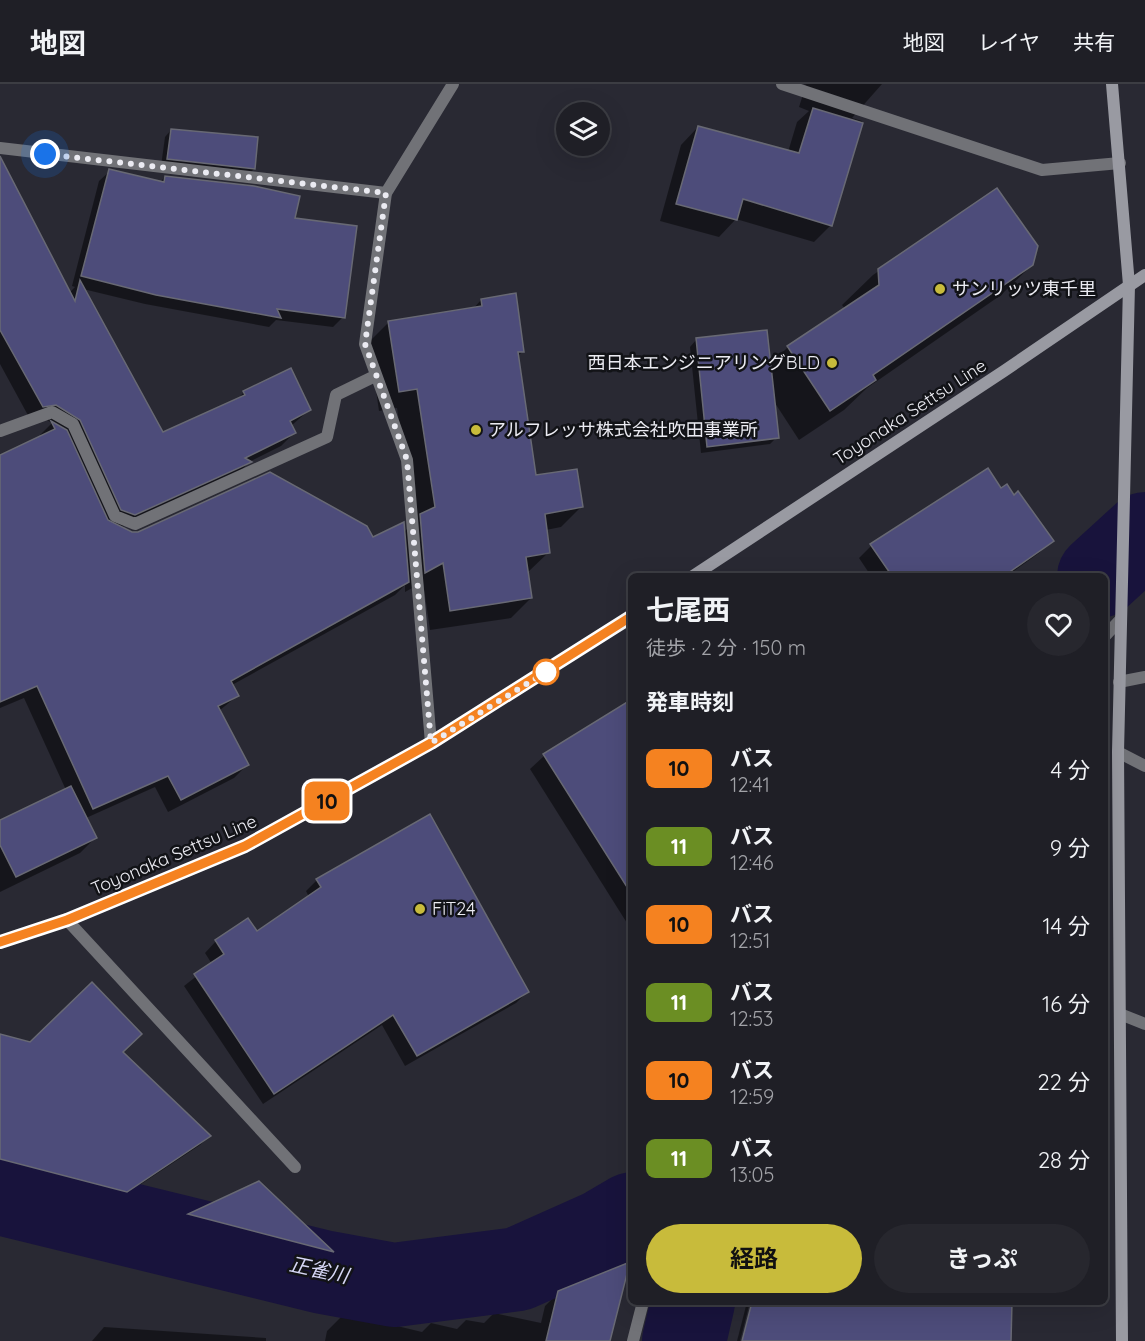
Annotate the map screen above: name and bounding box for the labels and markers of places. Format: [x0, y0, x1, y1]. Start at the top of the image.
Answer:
place label: サンリッツ東千里 [952, 277, 1096, 300]
marker: サンリッツ東千里 [933, 282, 947, 296]
place label: 西日本エンジニアリングBLD [588, 351, 820, 374]
marker: 西日本エンジニアリングBLD [825, 356, 839, 370]
place label: アルフレッサ株式会社吹田事業所 [488, 418, 758, 441]
marker: アルフレッサ株式会社吹田事業所 [469, 423, 483, 437]
unlabelled marker [533, 659, 559, 685]
place label: FiT24 [432, 897, 476, 920]
marker: FiT24 [413, 902, 427, 916]

